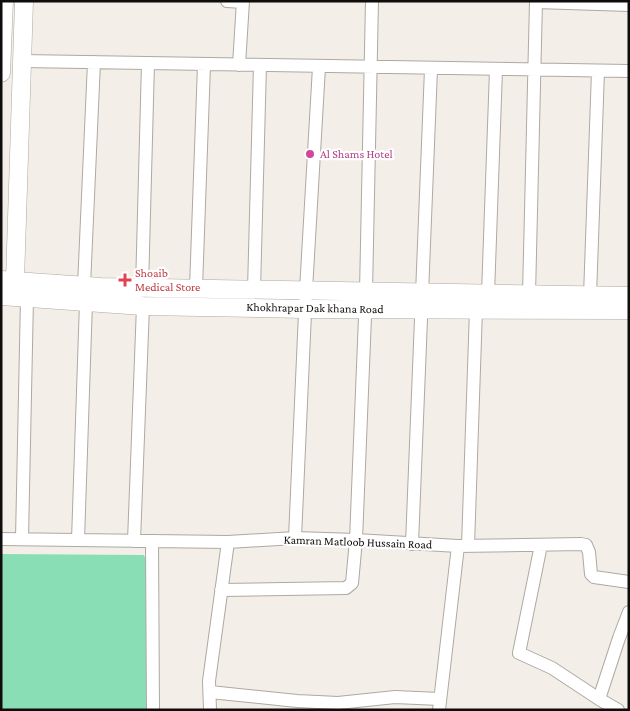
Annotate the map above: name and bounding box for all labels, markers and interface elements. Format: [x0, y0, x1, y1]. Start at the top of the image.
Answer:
place label: Al Shams Hotel [320, 147, 393, 161]
marker: Al Shams Hotel [304, 148, 316, 160]
place label: Shoaib Medical Store [135, 266, 200, 294]
marker: Shoaib Medical Store [119, 274, 131, 286]
street label: Khokhrapar Dak khana Road [246, 300, 384, 316]
street label: Kamran Matloob Hussain Road [284, 532, 433, 552]

